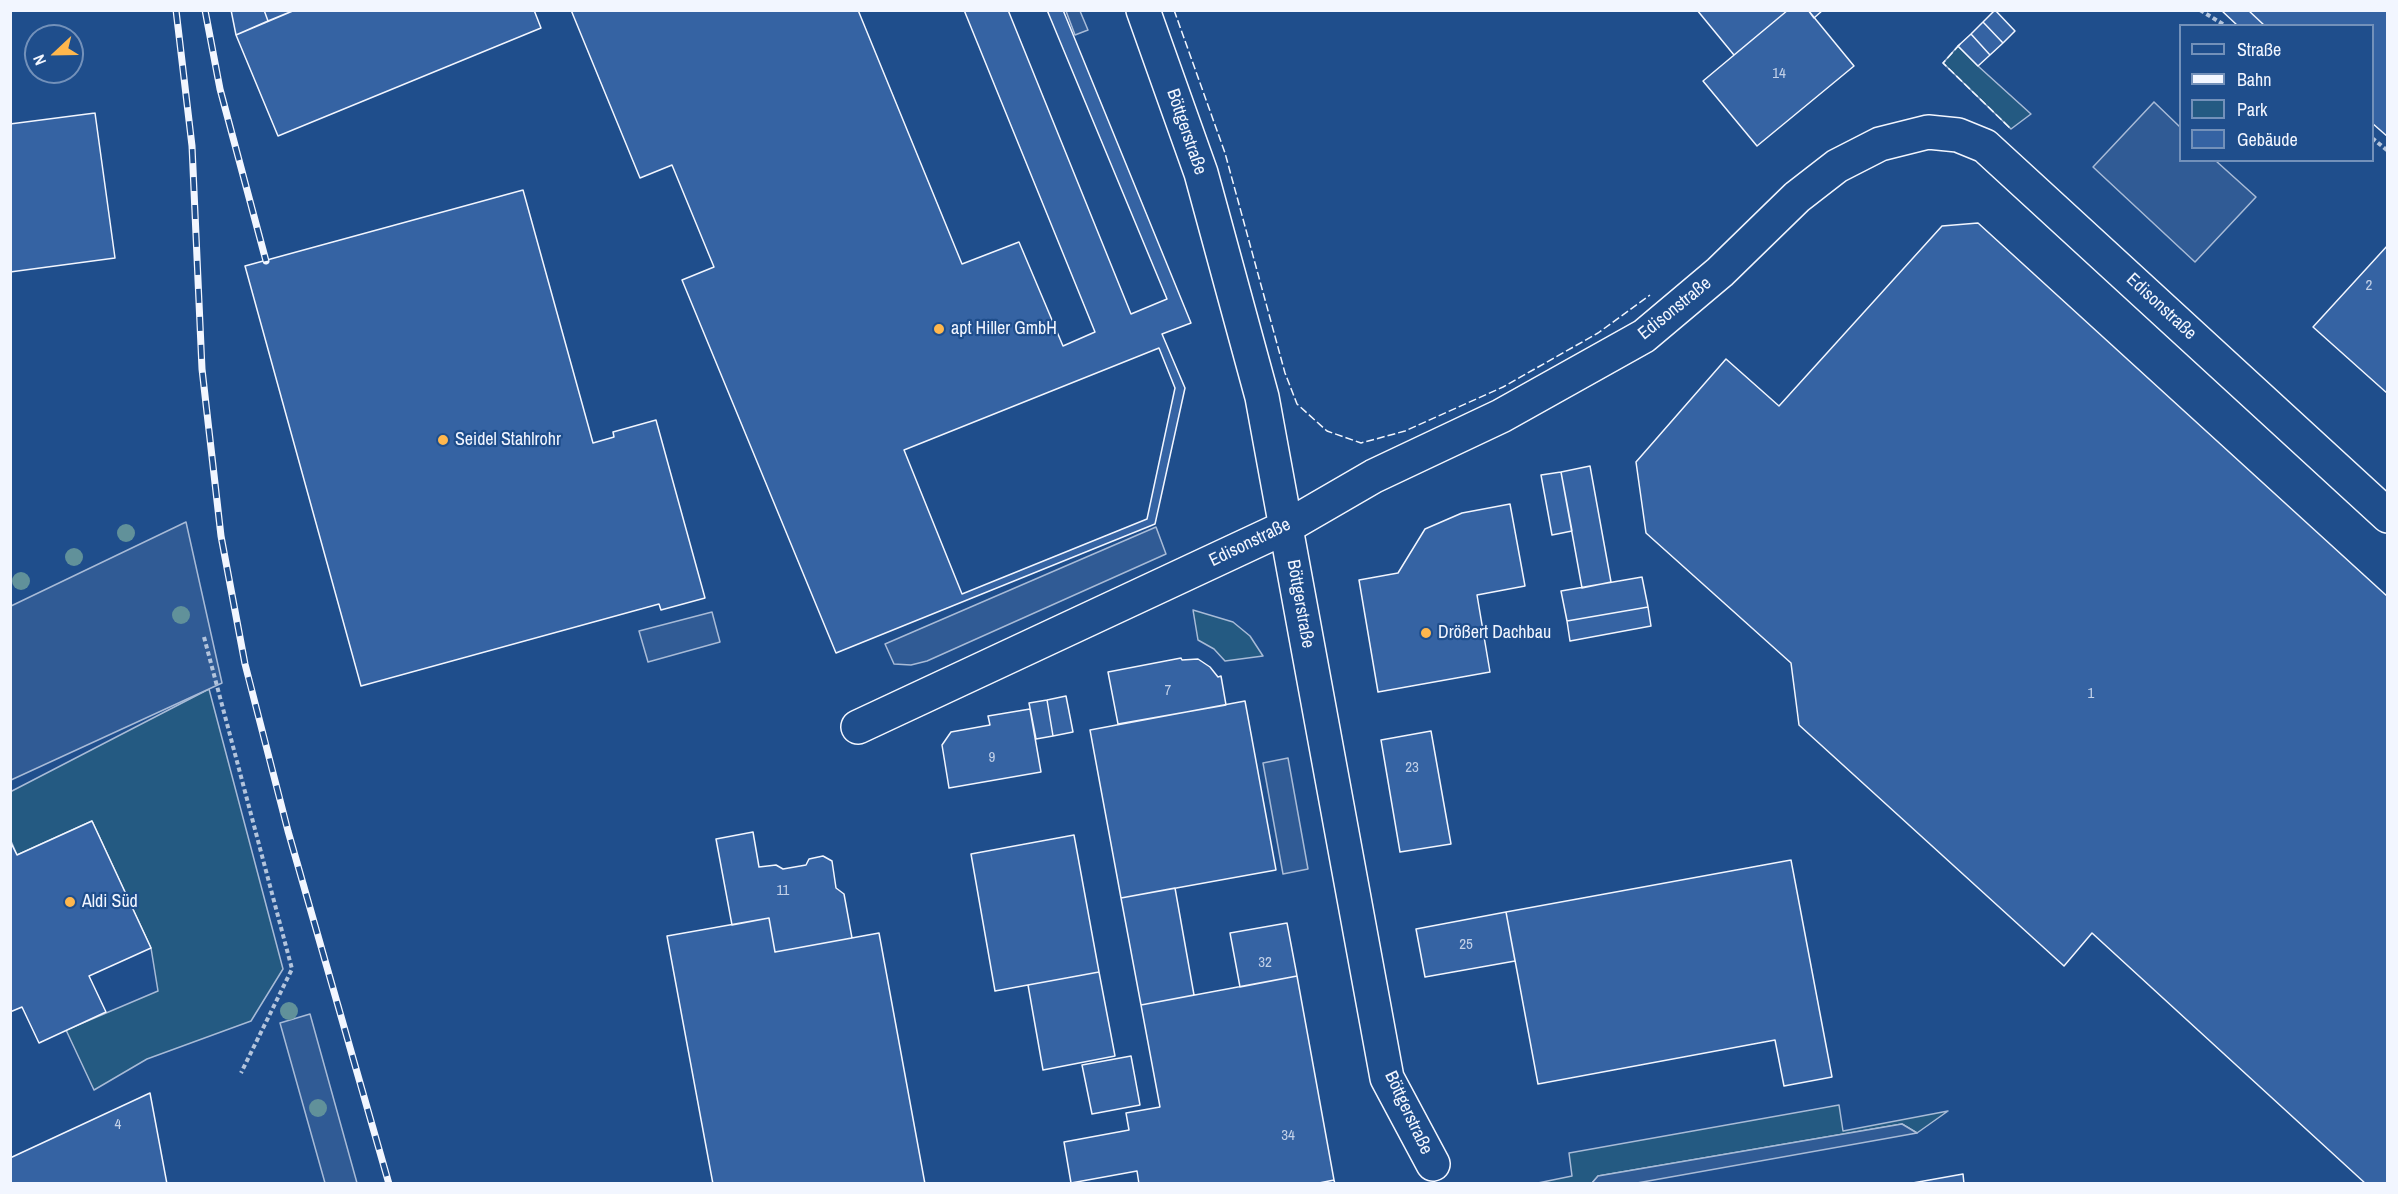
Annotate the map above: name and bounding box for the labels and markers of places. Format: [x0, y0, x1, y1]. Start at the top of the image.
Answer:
place label: apt Hiller GmbH [951, 318, 1057, 340]
marker: apt Hiller GmbH [932, 322, 946, 336]
place label: Seidel Stahlrohr [455, 429, 561, 451]
marker: Seidel Stahlrohr [436, 433, 450, 447]
place label: Drößert Dachbau [1438, 622, 1551, 644]
marker: Drößert Dachbau [1419, 626, 1433, 640]
place label: Aldi Süd [82, 891, 138, 913]
marker: Aldi Süd [63, 895, 77, 909]

